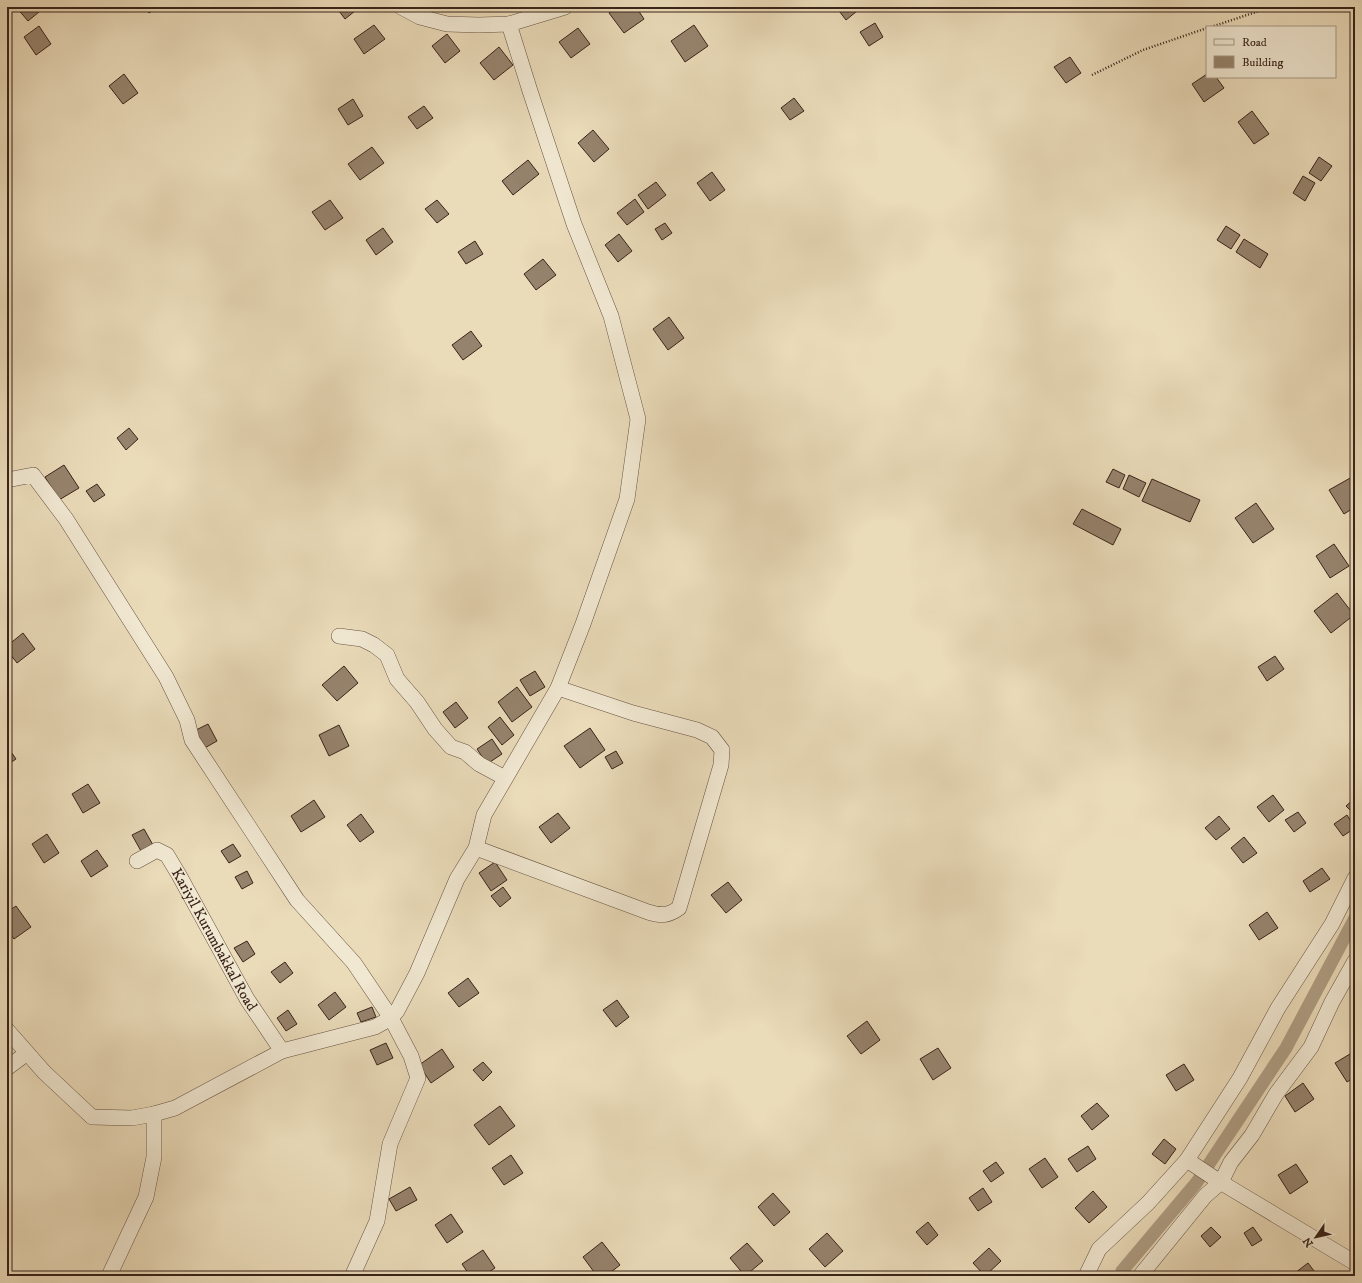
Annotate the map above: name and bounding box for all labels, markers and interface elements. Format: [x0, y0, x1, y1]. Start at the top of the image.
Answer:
legend [1206, 26, 1336, 78]
text: Road [1242, 35, 1267, 50]
text: Building [1242, 55, 1283, 70]
street label: Kariyil Kurumbakkal Road [167, 865, 262, 1015]
north arrow [1296, 1217, 1336, 1257]
text: N [1300, 1234, 1317, 1250]

